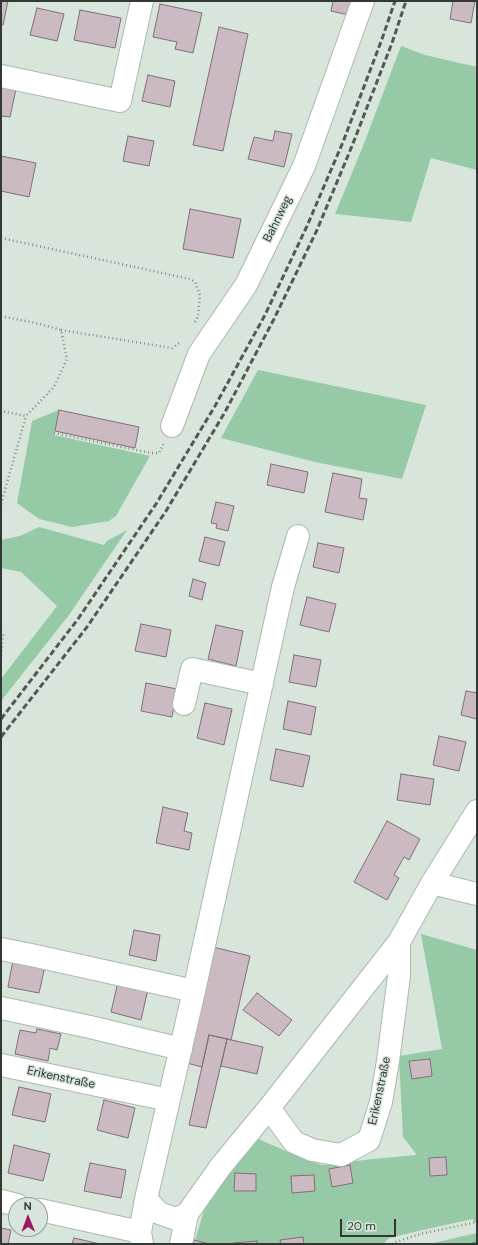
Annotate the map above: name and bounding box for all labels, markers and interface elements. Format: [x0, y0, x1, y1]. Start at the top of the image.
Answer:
street label: Bahnweg [261, 193, 295, 245]
street label: Erikenstraße [366, 1056, 394, 1126]
street label: Erikenstraße [26, 1064, 96, 1092]
north arrow [8, 1197, 48, 1237]
text: N [24, 1199, 32, 1213]
scale bar [342, 1211, 398, 1237]
text: 20 m [347, 1218, 376, 1234]

